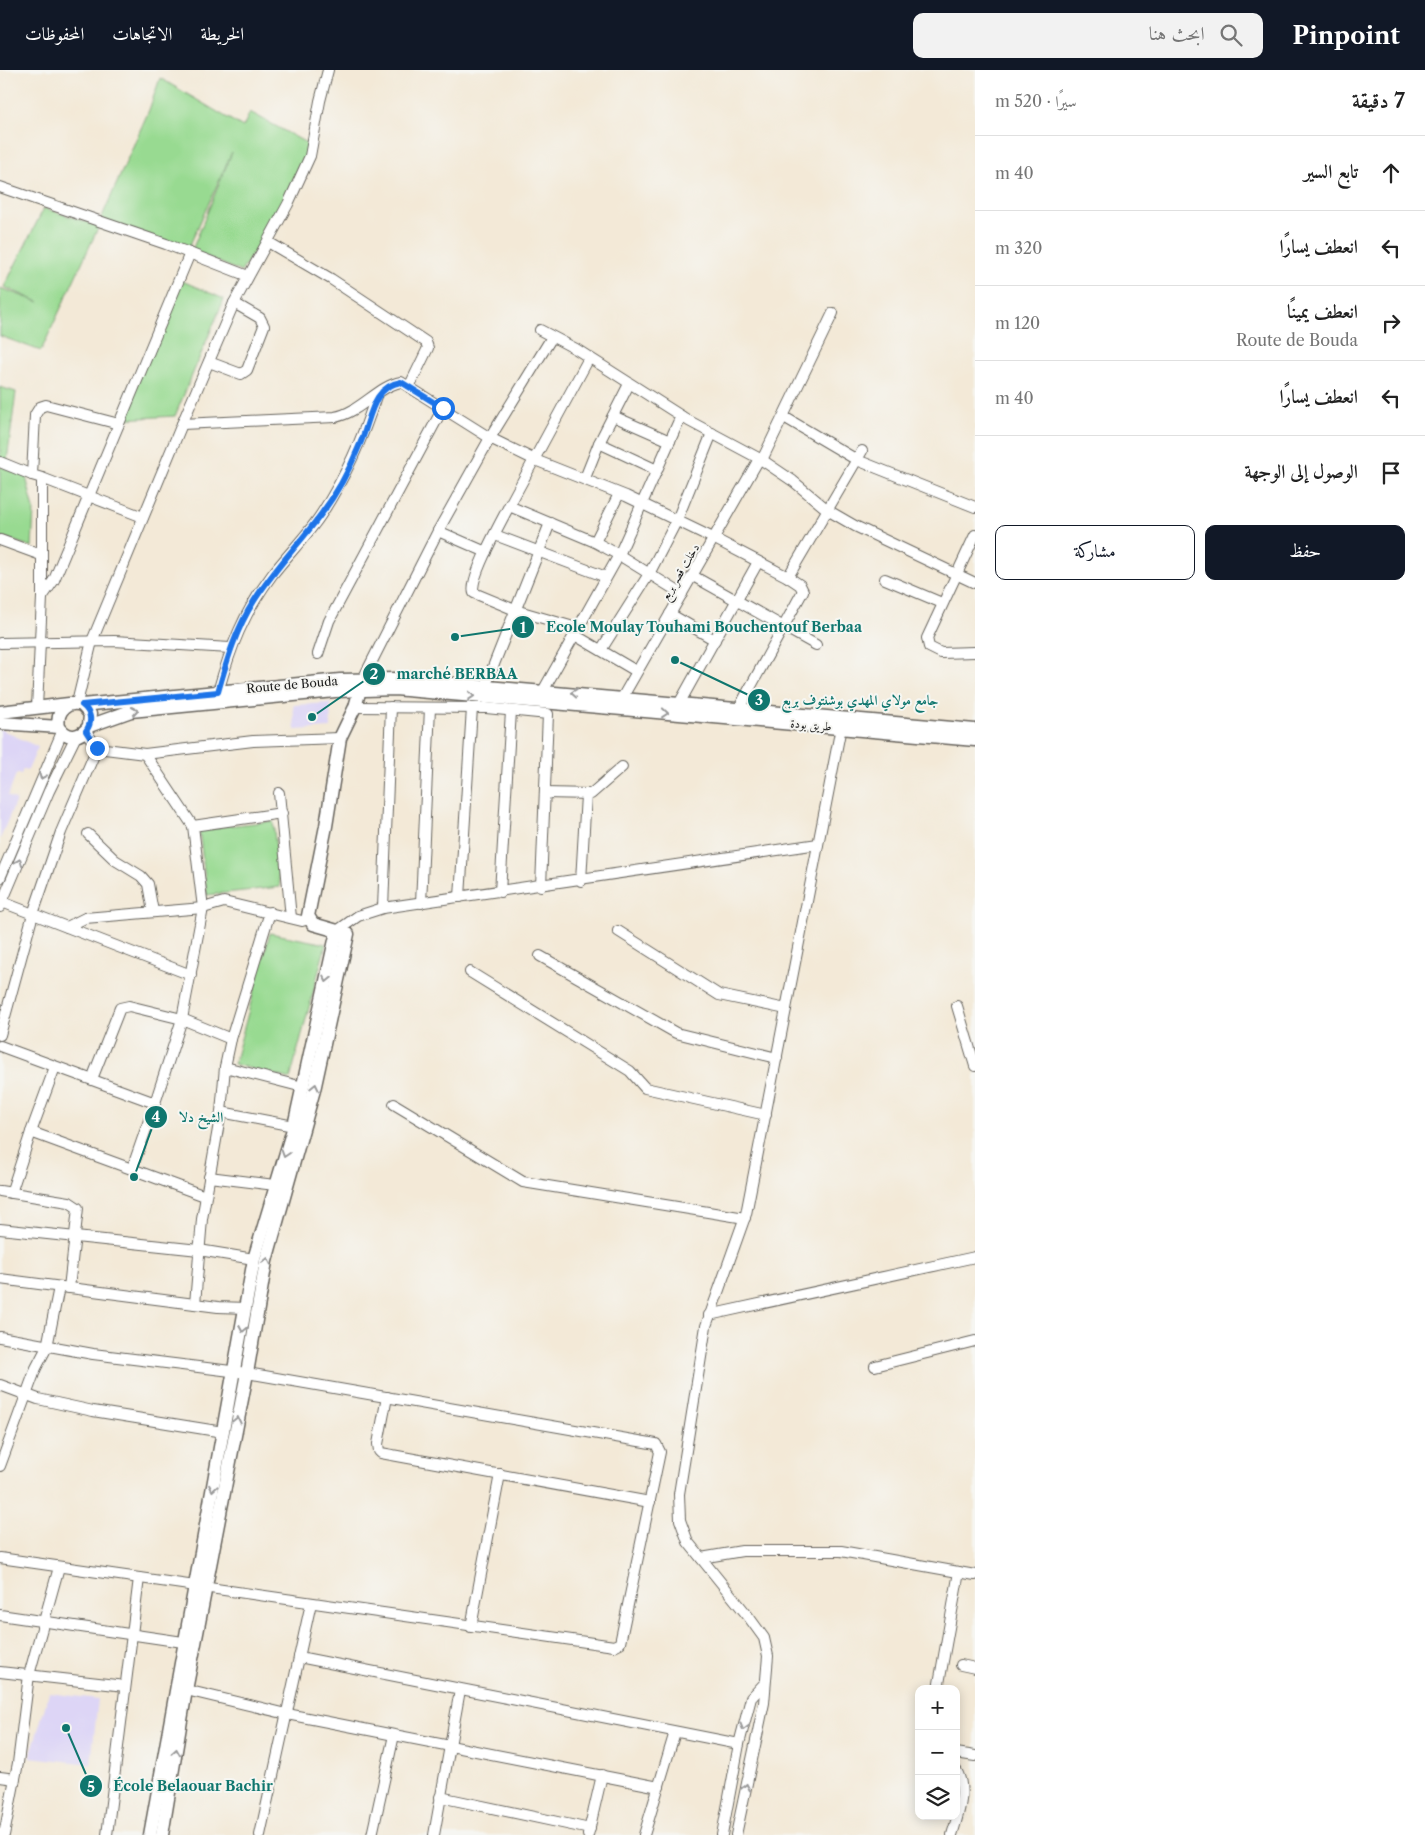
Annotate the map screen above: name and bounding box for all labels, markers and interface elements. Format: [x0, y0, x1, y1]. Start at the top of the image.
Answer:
search box [913, 13, 1263, 58]
icon: search [1217, 21, 1245, 49]
text: Pinpoint [1293, 21, 1400, 50]
text: ابحث هنا [1149, 22, 1205, 45]
text: المحفوظات [25, 23, 84, 45]
text: الاتجاهات [112, 23, 172, 45]
text: الخريطة [200, 23, 244, 45]
text: 7 دقيقة [1352, 88, 1405, 113]
text: سيرًا · 520 m [995, 91, 1077, 111]
icon: ahead [1377, 159, 1405, 187]
text: تابع السير [1304, 160, 1358, 183]
text: 40 m [995, 163, 1034, 183]
icon: left [1377, 234, 1405, 262]
text: انعطف يسارًا [1279, 235, 1358, 258]
text: 320 m [995, 238, 1042, 258]
text: انعطف يمينًا [1287, 300, 1358, 323]
icon: right [1377, 309, 1405, 337]
text: 120 m [995, 313, 1040, 333]
text: Route de Bouda [1236, 330, 1358, 350]
icon: left [1377, 384, 1405, 412]
text: انعطف يسارًا [1279, 385, 1358, 408]
text: 40 m [995, 388, 1034, 408]
route start [432, 397, 455, 420]
icon: arrive [1377, 459, 1405, 487]
text: الوصول إلى الوجهة [1244, 460, 1358, 483]
button: مشاركة [995, 525, 1195, 580]
button: حفظ [1205, 525, 1405, 580]
street label: دخلت قصر بربع [657, 541, 706, 605]
callout: Ecole Moulay Touhami Bouchentouf Berbaa [511, 613, 873, 642]
text: 1 [520, 618, 527, 637]
text: Ecole Moulay Touhami Bouchentouf Berbaa [546, 618, 863, 636]
callout: marché BERBAA [362, 660, 528, 689]
text: 2 [370, 664, 379, 683]
text: marché BERBAA [397, 665, 519, 683]
street label: Route de Bouda [246, 673, 339, 696]
callout: جامع مولاي المهدي بوشنتوف بربع [747, 685, 949, 714]
one-way arrow [569, 688, 577, 699]
one-way arrow [468, 690, 476, 701]
text: 3 [755, 690, 763, 709]
text: جامع مولاي المهدي بوشنتوف بربع [781, 691, 939, 713]
one-way arrow [132, 706, 140, 717]
one-way arrow [661, 707, 669, 718]
street label: طريق بودة [790, 715, 833, 735]
route end [86, 737, 109, 760]
one-way arrow [38, 771, 49, 780]
one-way arrow [13, 858, 23, 867]
one-way arrow [322, 975, 333, 983]
one-way arrow [309, 1083, 320, 1092]
callout: الشيخ دلا [144, 1103, 233, 1132]
text: 4 [152, 1107, 161, 1126]
text: الشيخ دلا [179, 1108, 223, 1130]
one-way arrow [280, 1149, 290, 1158]
one-way arrow [261, 1256, 272, 1265]
one-way arrow [238, 1324, 248, 1333]
one-way arrow [231, 1416, 242, 1425]
one-way arrow [208, 1484, 218, 1493]
map controls [915, 1685, 960, 1820]
button: + [915, 1685, 960, 1730]
one-way arrow [739, 1722, 749, 1730]
button: − [915, 1730, 960, 1775]
one-way arrow [170, 1748, 180, 1757]
callout: École Belaouar Bachir [78, 1772, 283, 1801]
button: layers [915, 1775, 960, 1820]
text: École Belaouar Bachir [113, 1776, 273, 1795]
text: 5 [87, 1777, 95, 1796]
one-way arrow [740, 1783, 750, 1792]

